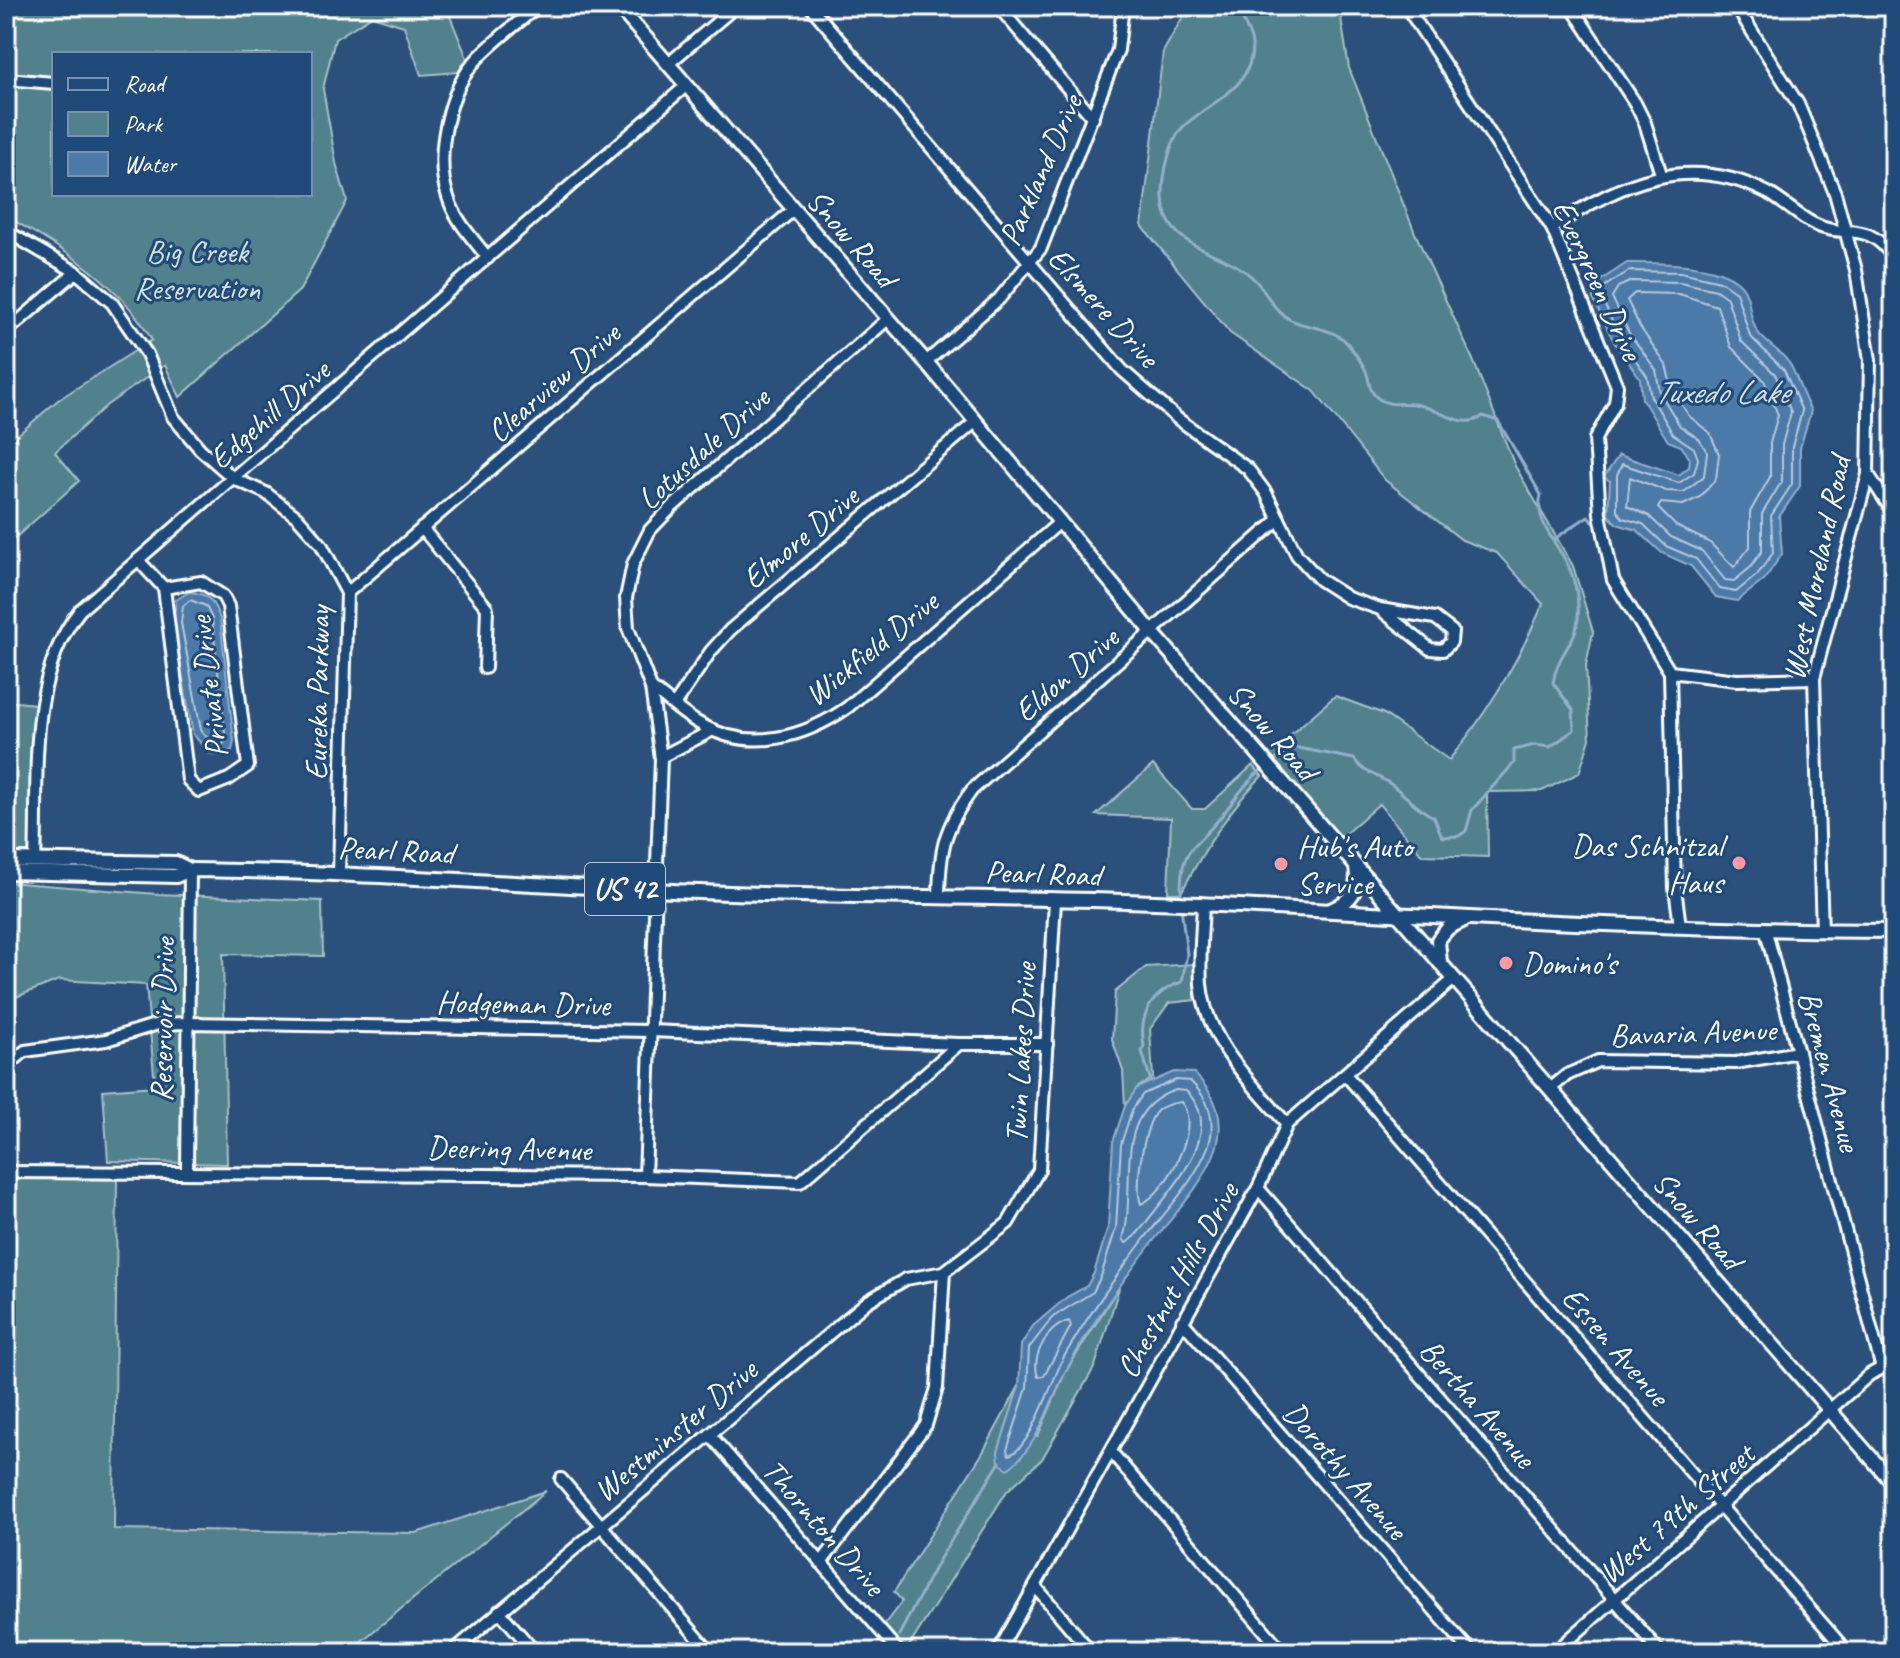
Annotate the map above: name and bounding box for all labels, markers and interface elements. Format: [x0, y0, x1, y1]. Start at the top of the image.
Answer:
legend [52, 52, 312, 196]
text: Road [124, 69, 168, 99]
street label: Parkland Drive [989, 86, 1093, 252]
text: Park [124, 109, 164, 139]
text: Water [124, 149, 179, 179]
street label: Snow Road [797, 180, 909, 300]
street label: Evergreen Drive [1543, 193, 1654, 369]
park label: Big Creek Reservation [134, 231, 261, 309]
street label: Elsmere Drive [1039, 239, 1170, 378]
street label: Clearview Drive [478, 312, 631, 452]
street label: Edgehill Drive [200, 349, 340, 478]
water label: Tuxedo Lake [1654, 370, 1793, 413]
street label: Lotusdale Drive [628, 376, 780, 519]
street label: West Moreland Road [1773, 448, 1861, 684]
street label: Elmore Drive [733, 475, 869, 598]
street label: Wickfield Drive [796, 580, 949, 715]
street label: Eureka Parkway [295, 602, 340, 780]
street label: Private Drive [179, 611, 238, 760]
street label: Eldon Drive [1005, 616, 1129, 731]
street label: Snow Road [1218, 673, 1330, 793]
place label: Das Schnitzal Haus [1571, 825, 1729, 903]
place label: Hub's Auto Service [1297, 826, 1416, 904]
street label: Pearl Road [337, 827, 459, 874]
street label: Pearl Road [984, 851, 1106, 896]
marker: Das Schnitzal Haus [1730, 854, 1748, 872]
marker: Hub's Auto Service [1272, 855, 1290, 873]
road number: US 42 [585, 863, 665, 915]
street label: Reservoir Drive [141, 935, 184, 1102]
place label: Domino's [1522, 943, 1619, 984]
marker: Domino's [1497, 954, 1515, 972]
street label: Twin Lakes Drive [995, 959, 1046, 1144]
street label: Hodgeman Drive [436, 981, 613, 1026]
street label: Bremen Avenue [1788, 987, 1871, 1158]
street label: Bavaria Avenue [1609, 1009, 1779, 1056]
street label: Deering Avenue [427, 1127, 594, 1170]
street label: Snow Road [1643, 1162, 1755, 1282]
street label: Chestnut Hills Drive [1107, 1173, 1249, 1385]
street label: Essen Avenue [1553, 1278, 1680, 1416]
street label: Bertha Avenue [1410, 1330, 1547, 1478]
street label: Westminster Drive [585, 1348, 768, 1511]
street label: Dorothy Avenue [1274, 1393, 1419, 1550]
street label: West 79th Street [1590, 1432, 1765, 1592]
street label: Thornton Drive [753, 1450, 896, 1606]

